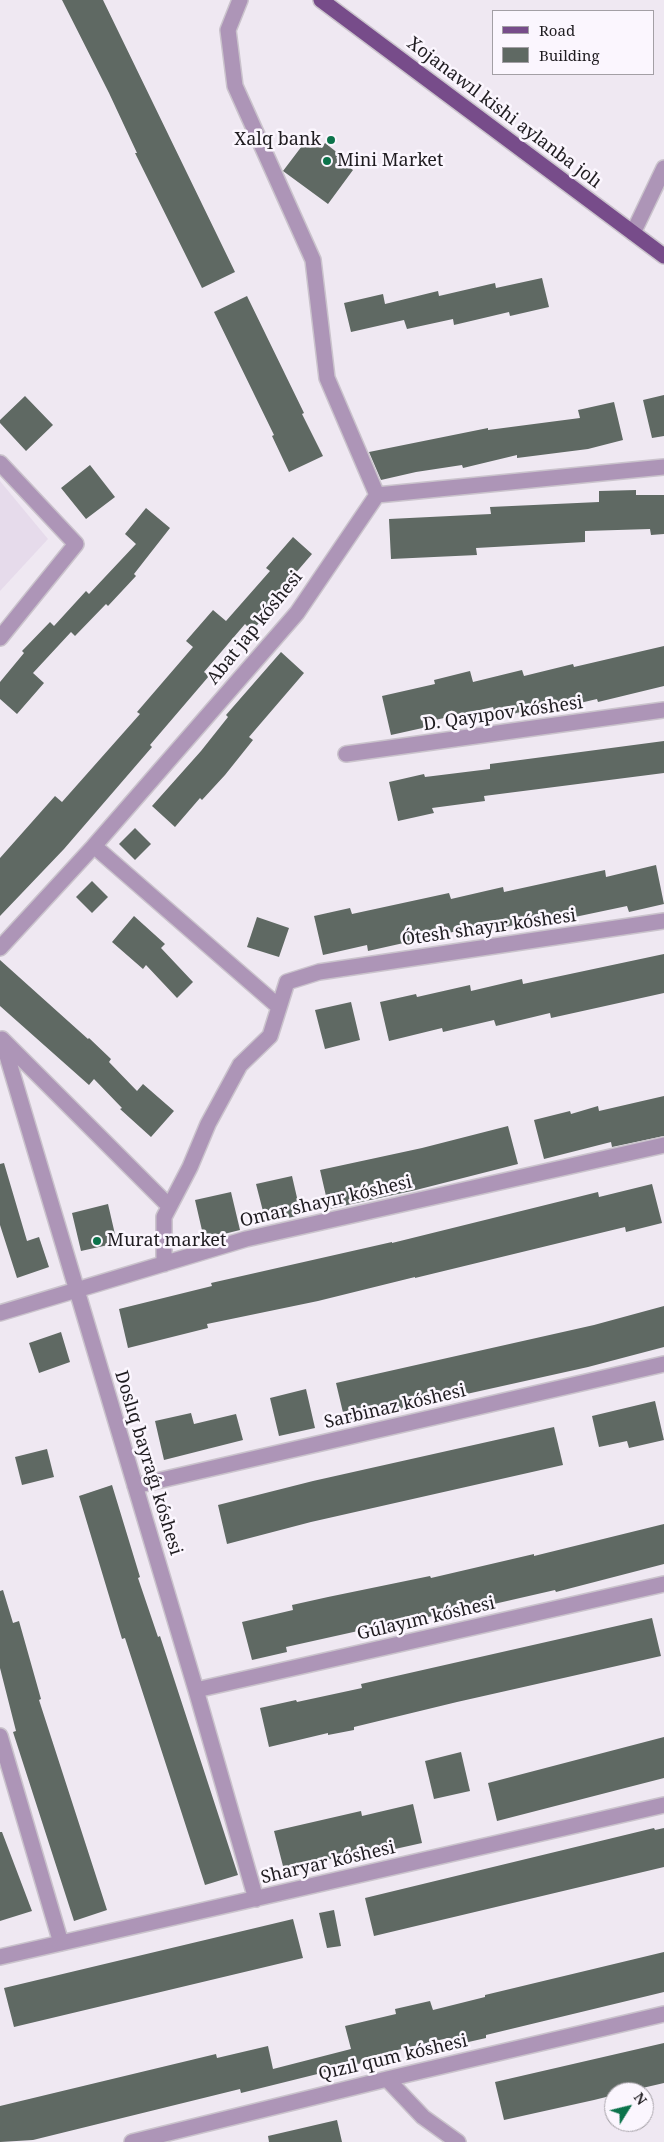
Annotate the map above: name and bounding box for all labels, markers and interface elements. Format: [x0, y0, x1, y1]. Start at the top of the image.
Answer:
legend [492, 10, 654, 75]
text: Road [539, 20, 575, 40]
street label: Xojanawıl kishi aylanba jolı [403, 33, 605, 193]
text: Building [539, 45, 600, 65]
place label: Xalq bank [234, 129, 321, 151]
marker: Xalq bank [325, 134, 337, 146]
place label: Mini Market [337, 150, 443, 172]
marker: Mini Market [321, 155, 333, 167]
street label: Abat jap kóshesi [203, 567, 307, 689]
street label: D. Qayıpov kóshesi [422, 692, 584, 736]
street label: Ótesh shayır kóshesi [401, 905, 577, 951]
street label: Omar shayır kóshesi [238, 1172, 414, 1232]
place label: Murat market [107, 1230, 226, 1252]
marker: Murat market [91, 1235, 103, 1247]
street label: Doslıq bayraǵı kóshesi [110, 1368, 186, 1558]
street label: Sarbinaz kóshesi [322, 1380, 468, 1434]
street label: Gúlayım kóshesi [355, 1593, 497, 1645]
street label: Sharyar kóshesi [259, 1837, 397, 1889]
street label: Qızıl qum kóshesi [316, 2030, 470, 2086]
north arrow [604, 2082, 654, 2132]
text: N [630, 2088, 652, 2109]

